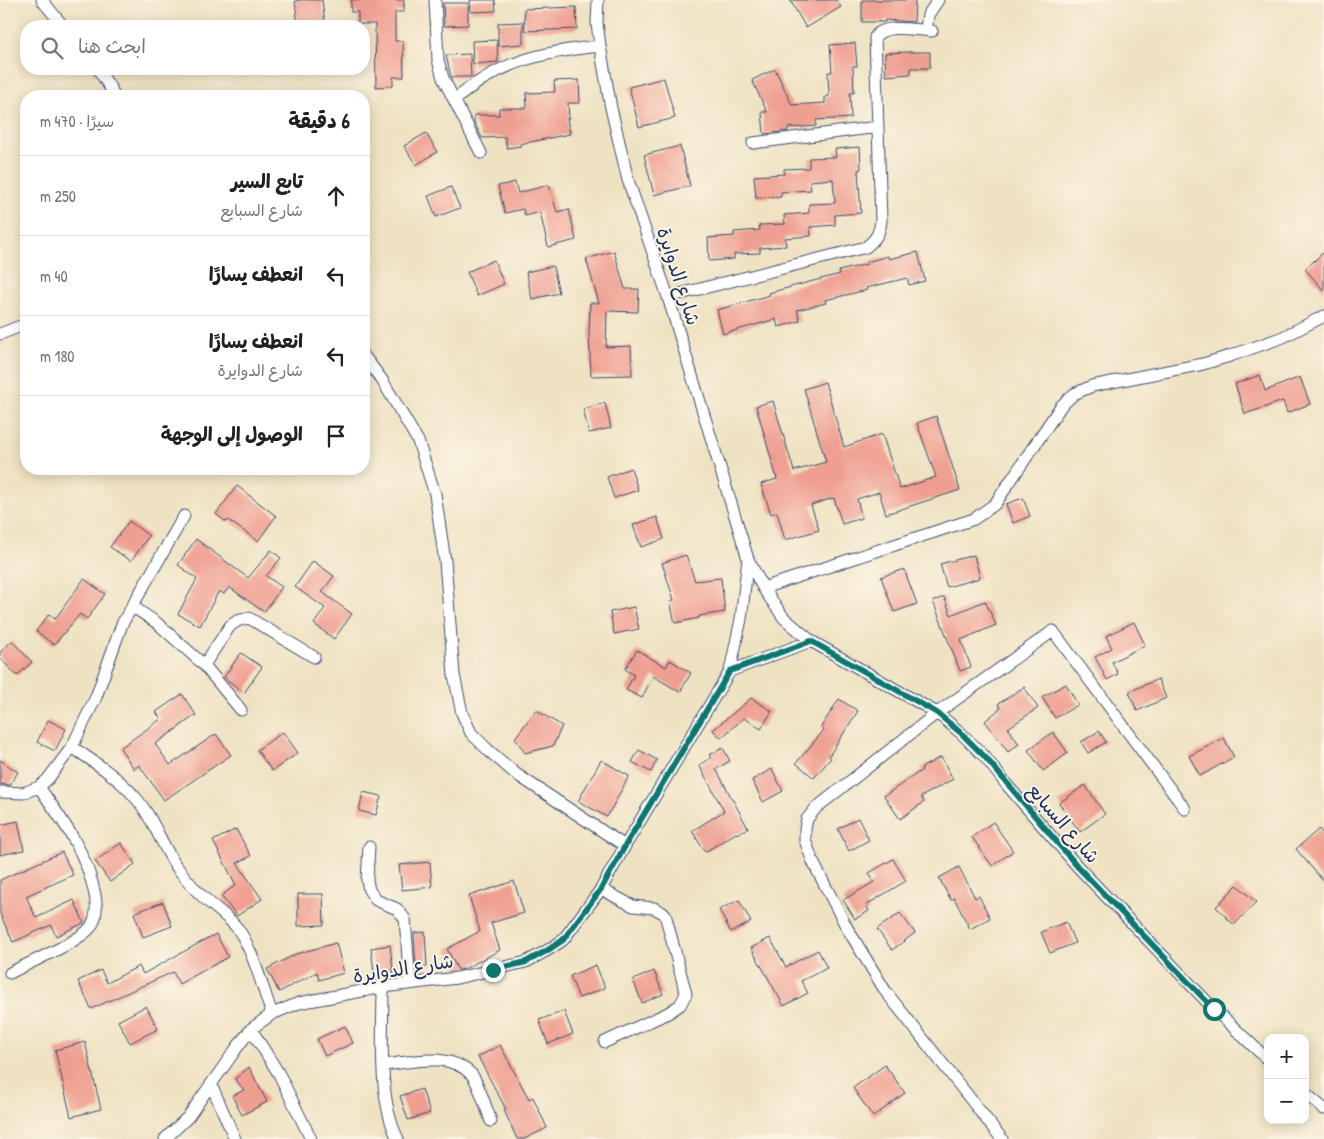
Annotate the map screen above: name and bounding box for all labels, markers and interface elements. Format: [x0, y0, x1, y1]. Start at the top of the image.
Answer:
search box [20, 20, 370, 75]
text: ابحث هنا [78, 33, 146, 59]
icon: search [38, 34, 66, 62]
text: 6 دقيقة [288, 106, 350, 135]
text: سيرًا · 470 m [40, 110, 114, 132]
text: تابع السير [231, 168, 303, 194]
icon: ahead [322, 182, 350, 210]
text: 250 m [40, 185, 76, 207]
text: شارع السبايع [220, 199, 303, 221]
street label: شارع الدوايرة [650, 224, 707, 329]
text: انعطف يسارًا [209, 261, 303, 287]
icon: left [322, 262, 350, 290]
text: 40 m [40, 265, 68, 287]
text: انعطف يسارًا [209, 328, 303, 354]
icon: left [322, 342, 350, 370]
text: 180 m [40, 345, 74, 367]
text: شارع الدوايرة [218, 359, 303, 381]
text: الوصول إلى الوجهة [161, 421, 303, 447]
icon: arrive [322, 422, 350, 450]
street label: شارع السبايع [1021, 777, 1106, 869]
street label: شارع الدوايرة [351, 947, 455, 990]
route end [482, 959, 505, 982]
route start [1203, 998, 1226, 1021]
map controls [1264, 1034, 1309, 1124]
button: + [1264, 1034, 1309, 1079]
button: − [1264, 1079, 1309, 1124]

